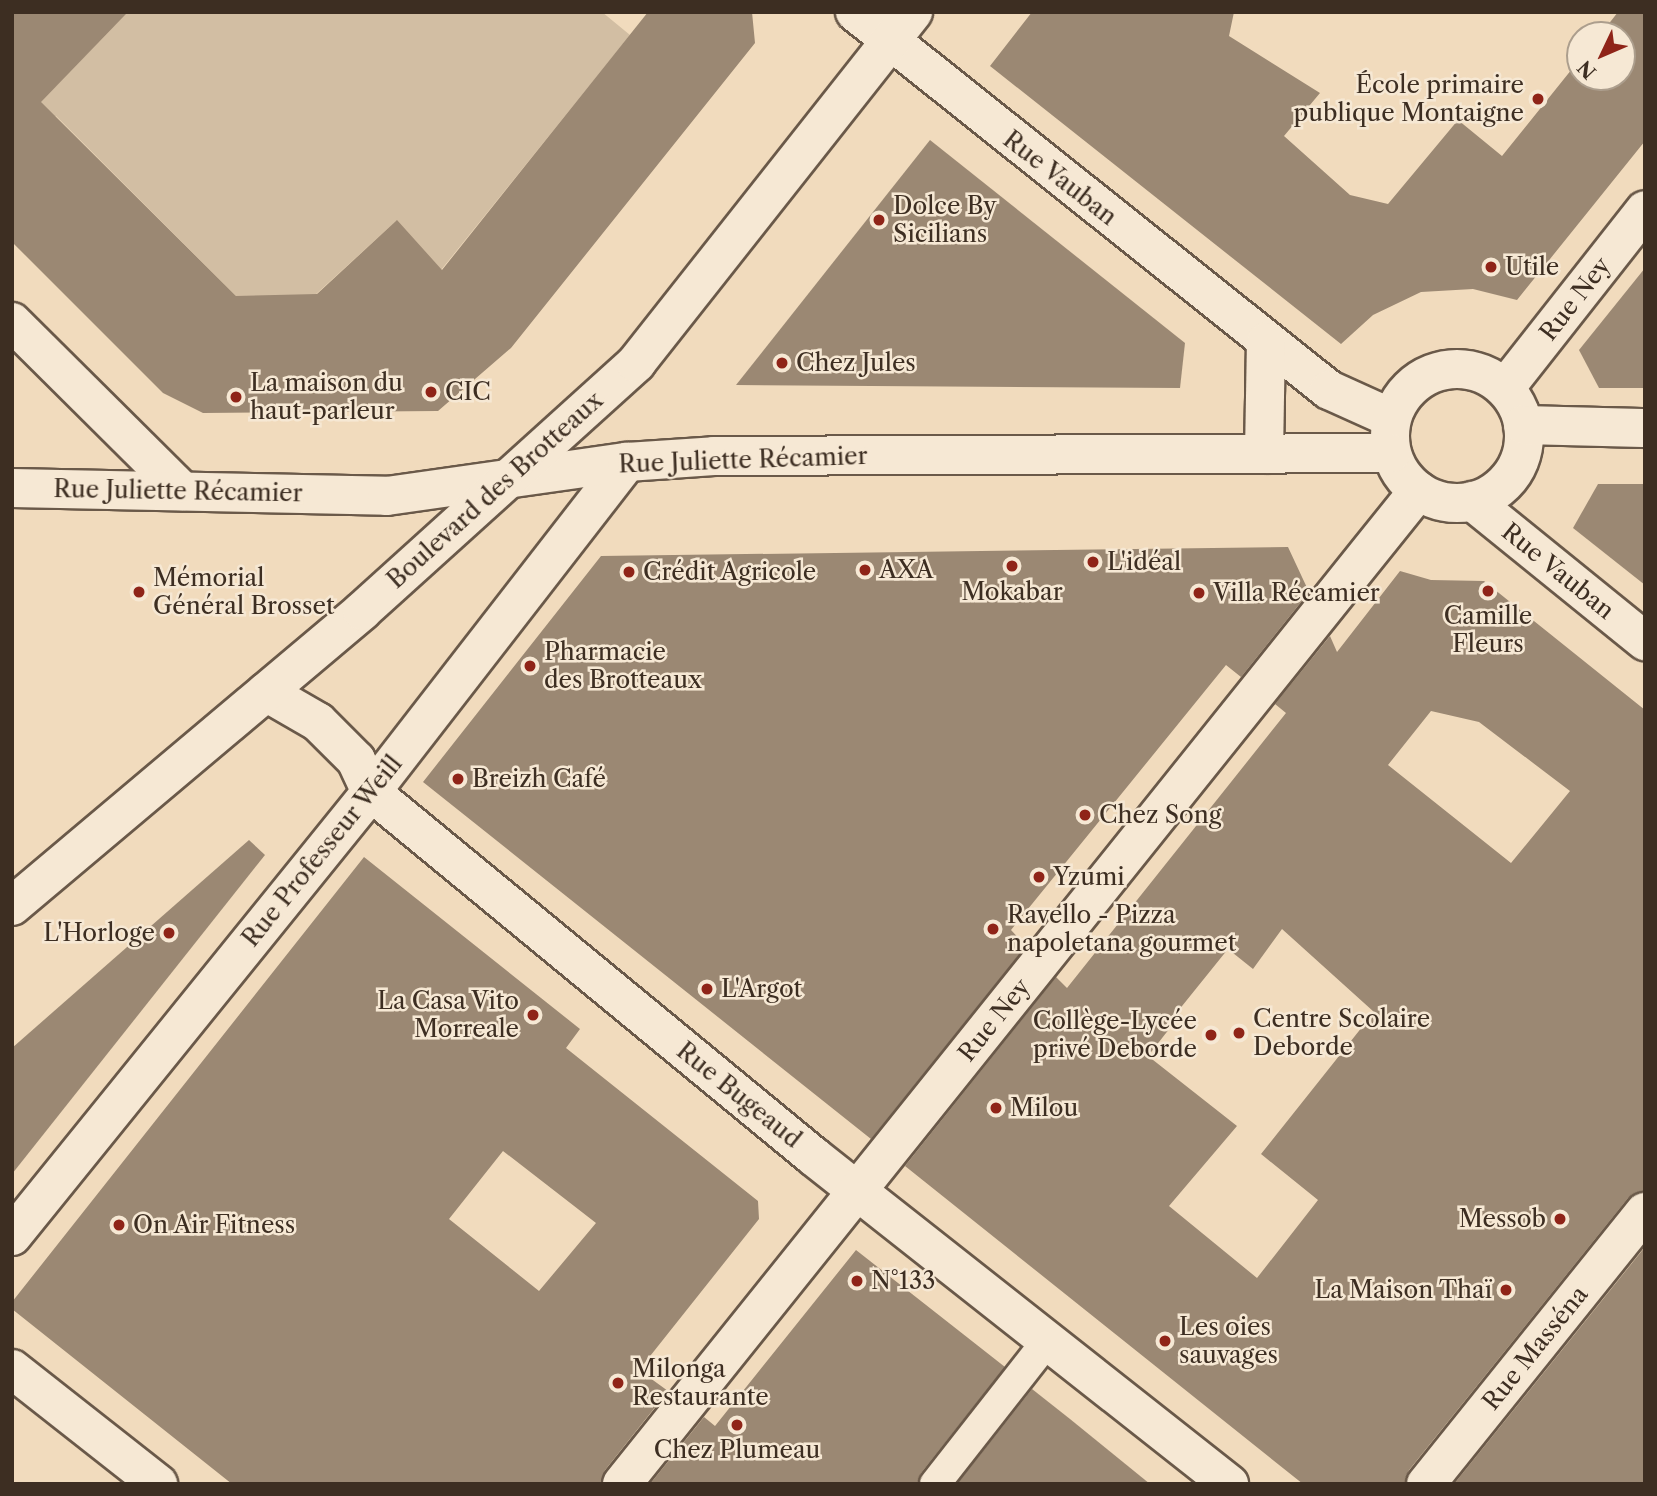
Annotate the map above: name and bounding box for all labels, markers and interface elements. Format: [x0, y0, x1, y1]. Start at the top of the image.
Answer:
north arrow [1566, 21, 1636, 91]
text: N [1573, 56, 1601, 83]
place label: École primaire publique Montaigne [1293, 71, 1524, 127]
marker: École primaire publique Montaigne [1530, 91, 1546, 107]
street label: Rue Vauban [997, 125, 1123, 231]
place label: Dolce By Sicilians [893, 192, 997, 248]
marker: Dolce By Sicilians [871, 212, 887, 228]
street label: Rue Ney [1534, 252, 1616, 346]
place label: Utile [1505, 253, 1559, 281]
marker: Utile [1483, 259, 1499, 275]
place label: Chez Jules [796, 349, 916, 377]
marker: Chez Jules [774, 355, 790, 371]
place label: La maison du haut-parleur [250, 369, 403, 425]
place label: CIC [445, 378, 491, 406]
marker: CIC [423, 384, 439, 400]
street label: Boulevard des Brotteaux [381, 386, 609, 594]
marker: La maison du haut-parleur [228, 389, 244, 405]
street label: Rue Juliette Récamier [618, 441, 868, 479]
street label: Rue Juliette Récamier [53, 474, 303, 508]
street label: Rue Vauban [1496, 517, 1620, 625]
place label: L'idéal [1107, 548, 1181, 576]
marker: L'idéal [1085, 554, 1101, 570]
place label: AXA [879, 556, 933, 584]
place label: Crédit Agricole [643, 558, 817, 586]
marker: Mokabar [1004, 558, 1020, 574]
marker: AXA [857, 562, 873, 578]
place label: Mémorial Général Brosset [153, 564, 334, 620]
marker: Crédit Agricole [621, 564, 637, 580]
place label: Mokabar [961, 578, 1063, 606]
place label: Villa Récamier [1213, 579, 1380, 607]
marker: Camille Fleurs [1480, 583, 1496, 599]
marker: Mémorial Général Brosset [131, 584, 147, 600]
marker: Villa Récamier [1191, 585, 1207, 601]
place label: Camille Fleurs [1444, 602, 1532, 658]
place label: Pharmacie des Brotteaux [544, 638, 702, 694]
marker: Pharmacie des Brotteaux [522, 658, 538, 674]
street label: Rue Professeur Weill [236, 749, 408, 953]
place label: Breizh Café [472, 765, 606, 793]
marker: Breizh Café [450, 771, 466, 787]
place label: Chez Song [1099, 801, 1222, 829]
marker: Chez Song [1077, 807, 1093, 823]
place label: Yzumi [1053, 863, 1125, 891]
marker: Yzumi [1031, 869, 1047, 885]
place label: Ravello - Pizza napoletana gourmet [1007, 901, 1236, 957]
place label: L'Horloge [43, 919, 155, 947]
marker: Ravello - Pizza napoletana gourmet [985, 921, 1001, 937]
marker: L'Horloge [161, 925, 177, 941]
street label: Rue Ney [952, 973, 1036, 1067]
place label: L'Argot [721, 975, 802, 1003]
marker: L'Argot [699, 981, 715, 997]
place label: La Casa Vito Morreale [376, 987, 519, 1043]
place label: Centre Scolaire Deborde [1253, 1005, 1430, 1061]
marker: La Casa Vito Morreale [525, 1007, 541, 1023]
place label: Collège-Lycée privé Deborde [1033, 1007, 1197, 1063]
marker: Centre Scolaire Deborde [1231, 1025, 1247, 1041]
marker: Collège-Lycée privé Deborde [1203, 1027, 1219, 1043]
street label: Rue Bugeaud [671, 1036, 807, 1154]
place label: Milou [1010, 1094, 1078, 1122]
marker: Milou [988, 1100, 1004, 1116]
place label: Messob [1459, 1205, 1546, 1233]
place label: On Air Fitness [133, 1211, 297, 1239]
marker: Messob [1552, 1211, 1568, 1227]
marker: On Air Fitness [111, 1217, 127, 1233]
place label: N°133 [871, 1267, 935, 1295]
marker: N°133 [849, 1273, 865, 1289]
place label: La Maison Thaï [1314, 1276, 1492, 1304]
street label: Rue Masséna [1476, 1280, 1594, 1416]
marker: La Maison Thaï [1498, 1282, 1514, 1298]
place label: Les oies sauvages [1179, 1313, 1278, 1369]
marker: Les oies sauvages [1157, 1333, 1173, 1349]
place label: Milonga Restaurante [632, 1355, 769, 1411]
marker: Milonga Restaurante [610, 1375, 626, 1391]
marker: Chez Plumeau [729, 1417, 745, 1433]
place label: Chez Plumeau [654, 1436, 820, 1464]

